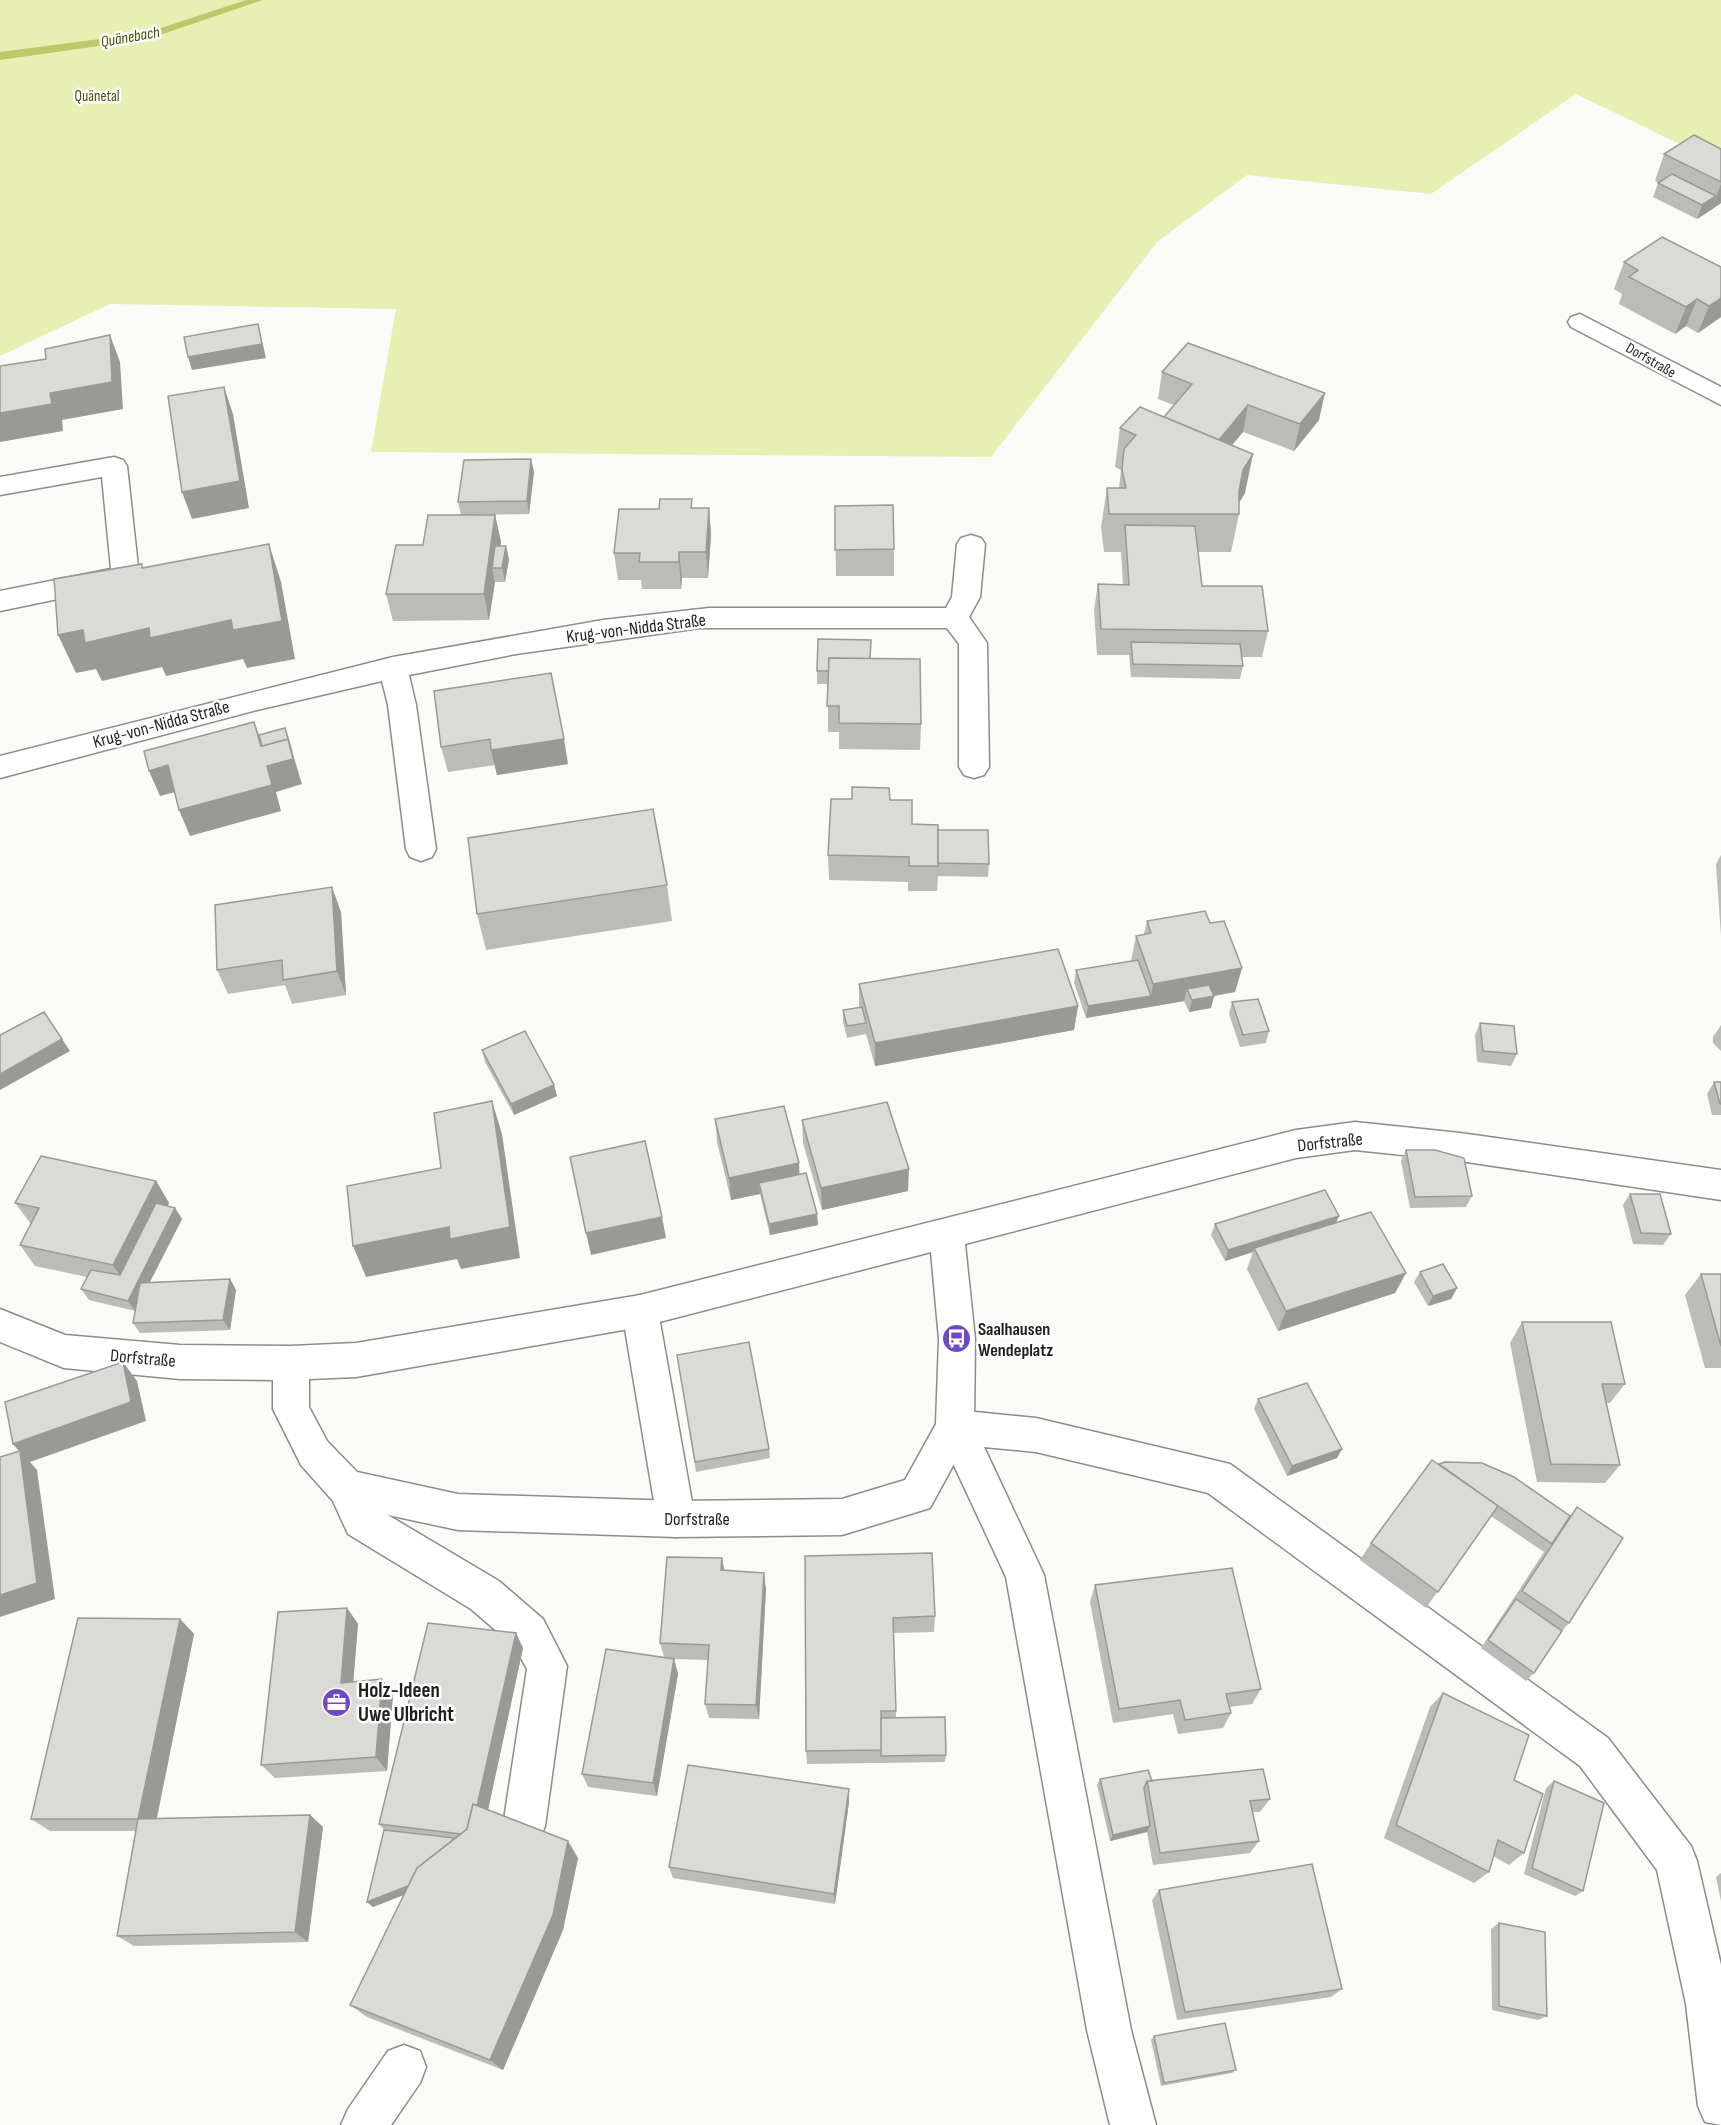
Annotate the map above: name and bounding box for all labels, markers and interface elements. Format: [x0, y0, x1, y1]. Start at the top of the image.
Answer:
water label: Quänebach [99, 23, 162, 52]
park label: Quänetal [75, 87, 119, 106]
street label: Dorfstraße [1622, 339, 1679, 382]
street label: Krug-von-Nidda Straße [565, 610, 707, 647]
street label: Krug-von-Nidda Straße [91, 696, 232, 753]
street label: Dorfstraße [1296, 1129, 1364, 1156]
place label: Saalhausen Wendeplatz [978, 1319, 1053, 1361]
bus stop icon: Saalhausen Wendeplatz [941, 1323, 973, 1355]
street label: Dorfstraße [109, 1345, 176, 1372]
street label: Dorfstraße [664, 1509, 730, 1530]
place label: Holz-Ideen Uwe Ulbricht [358, 1678, 454, 1727]
office icon: Holz-Ideen Uwe Ulbricht [321, 1686, 353, 1718]

